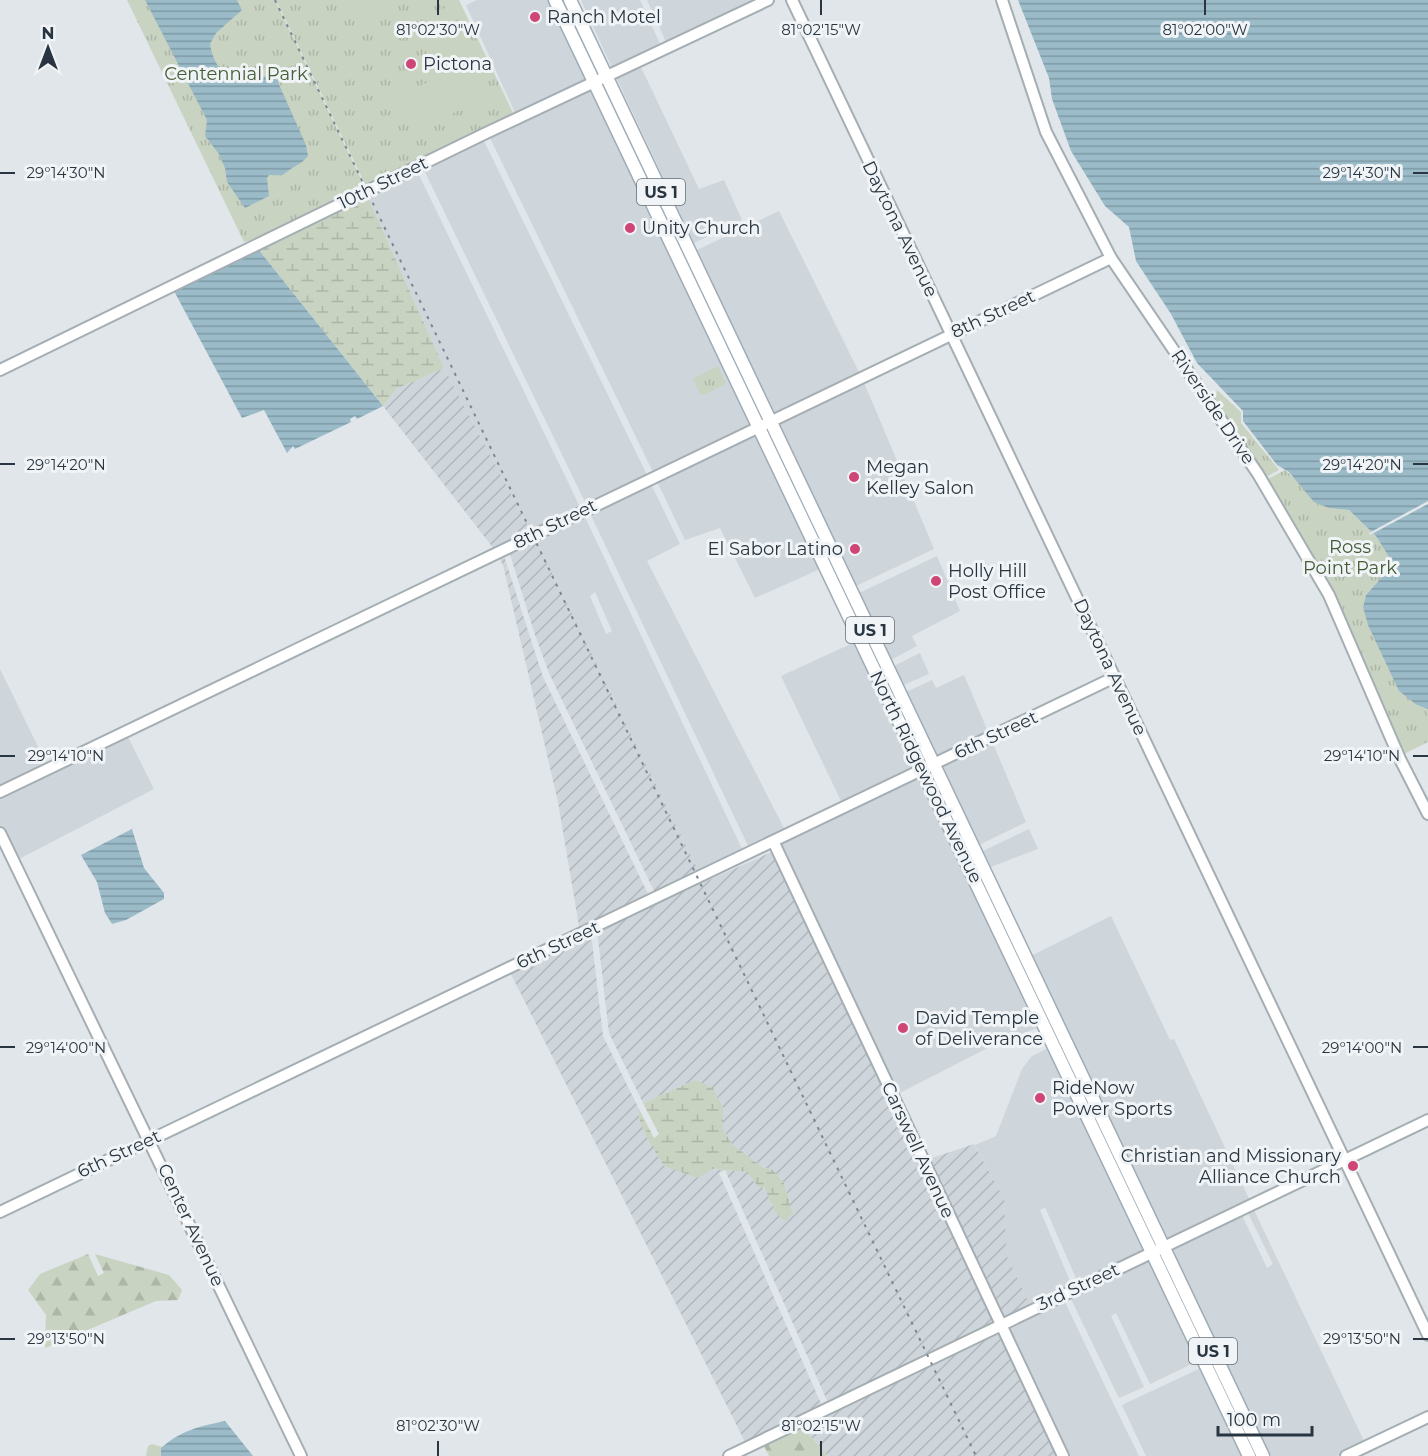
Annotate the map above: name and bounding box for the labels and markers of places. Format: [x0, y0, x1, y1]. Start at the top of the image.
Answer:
place label: Ranch Motel [547, 6, 661, 28]
marker: Ranch Motel [528, 10, 542, 24]
place label: Pictona [423, 53, 492, 75]
marker: Pictona [404, 57, 418, 71]
place label: Unity Church [642, 217, 760, 239]
marker: Unity Church [623, 221, 637, 235]
place label: Megan Kelley Salon [866, 456, 974, 499]
marker: Megan Kelley Salon [847, 470, 861, 484]
place label: El Sabor Latino [707, 538, 843, 560]
marker: El Sabor Latino [848, 542, 862, 556]
place label: Holly Hill Post Office [948, 560, 1046, 603]
marker: Holly Hill Post Office [929, 574, 943, 588]
place label: David Temple of Deliverance [915, 1007, 1043, 1050]
marker: David Temple of Deliverance [896, 1021, 910, 1035]
place label: RideNow Power Sports [1052, 1077, 1172, 1120]
marker: RideNow Power Sports [1033, 1091, 1047, 1105]
place label: Christian and Missionary Alliance Church [1121, 1145, 1341, 1188]
marker: Christian and Missionary Alliance Church [1346, 1159, 1360, 1173]

